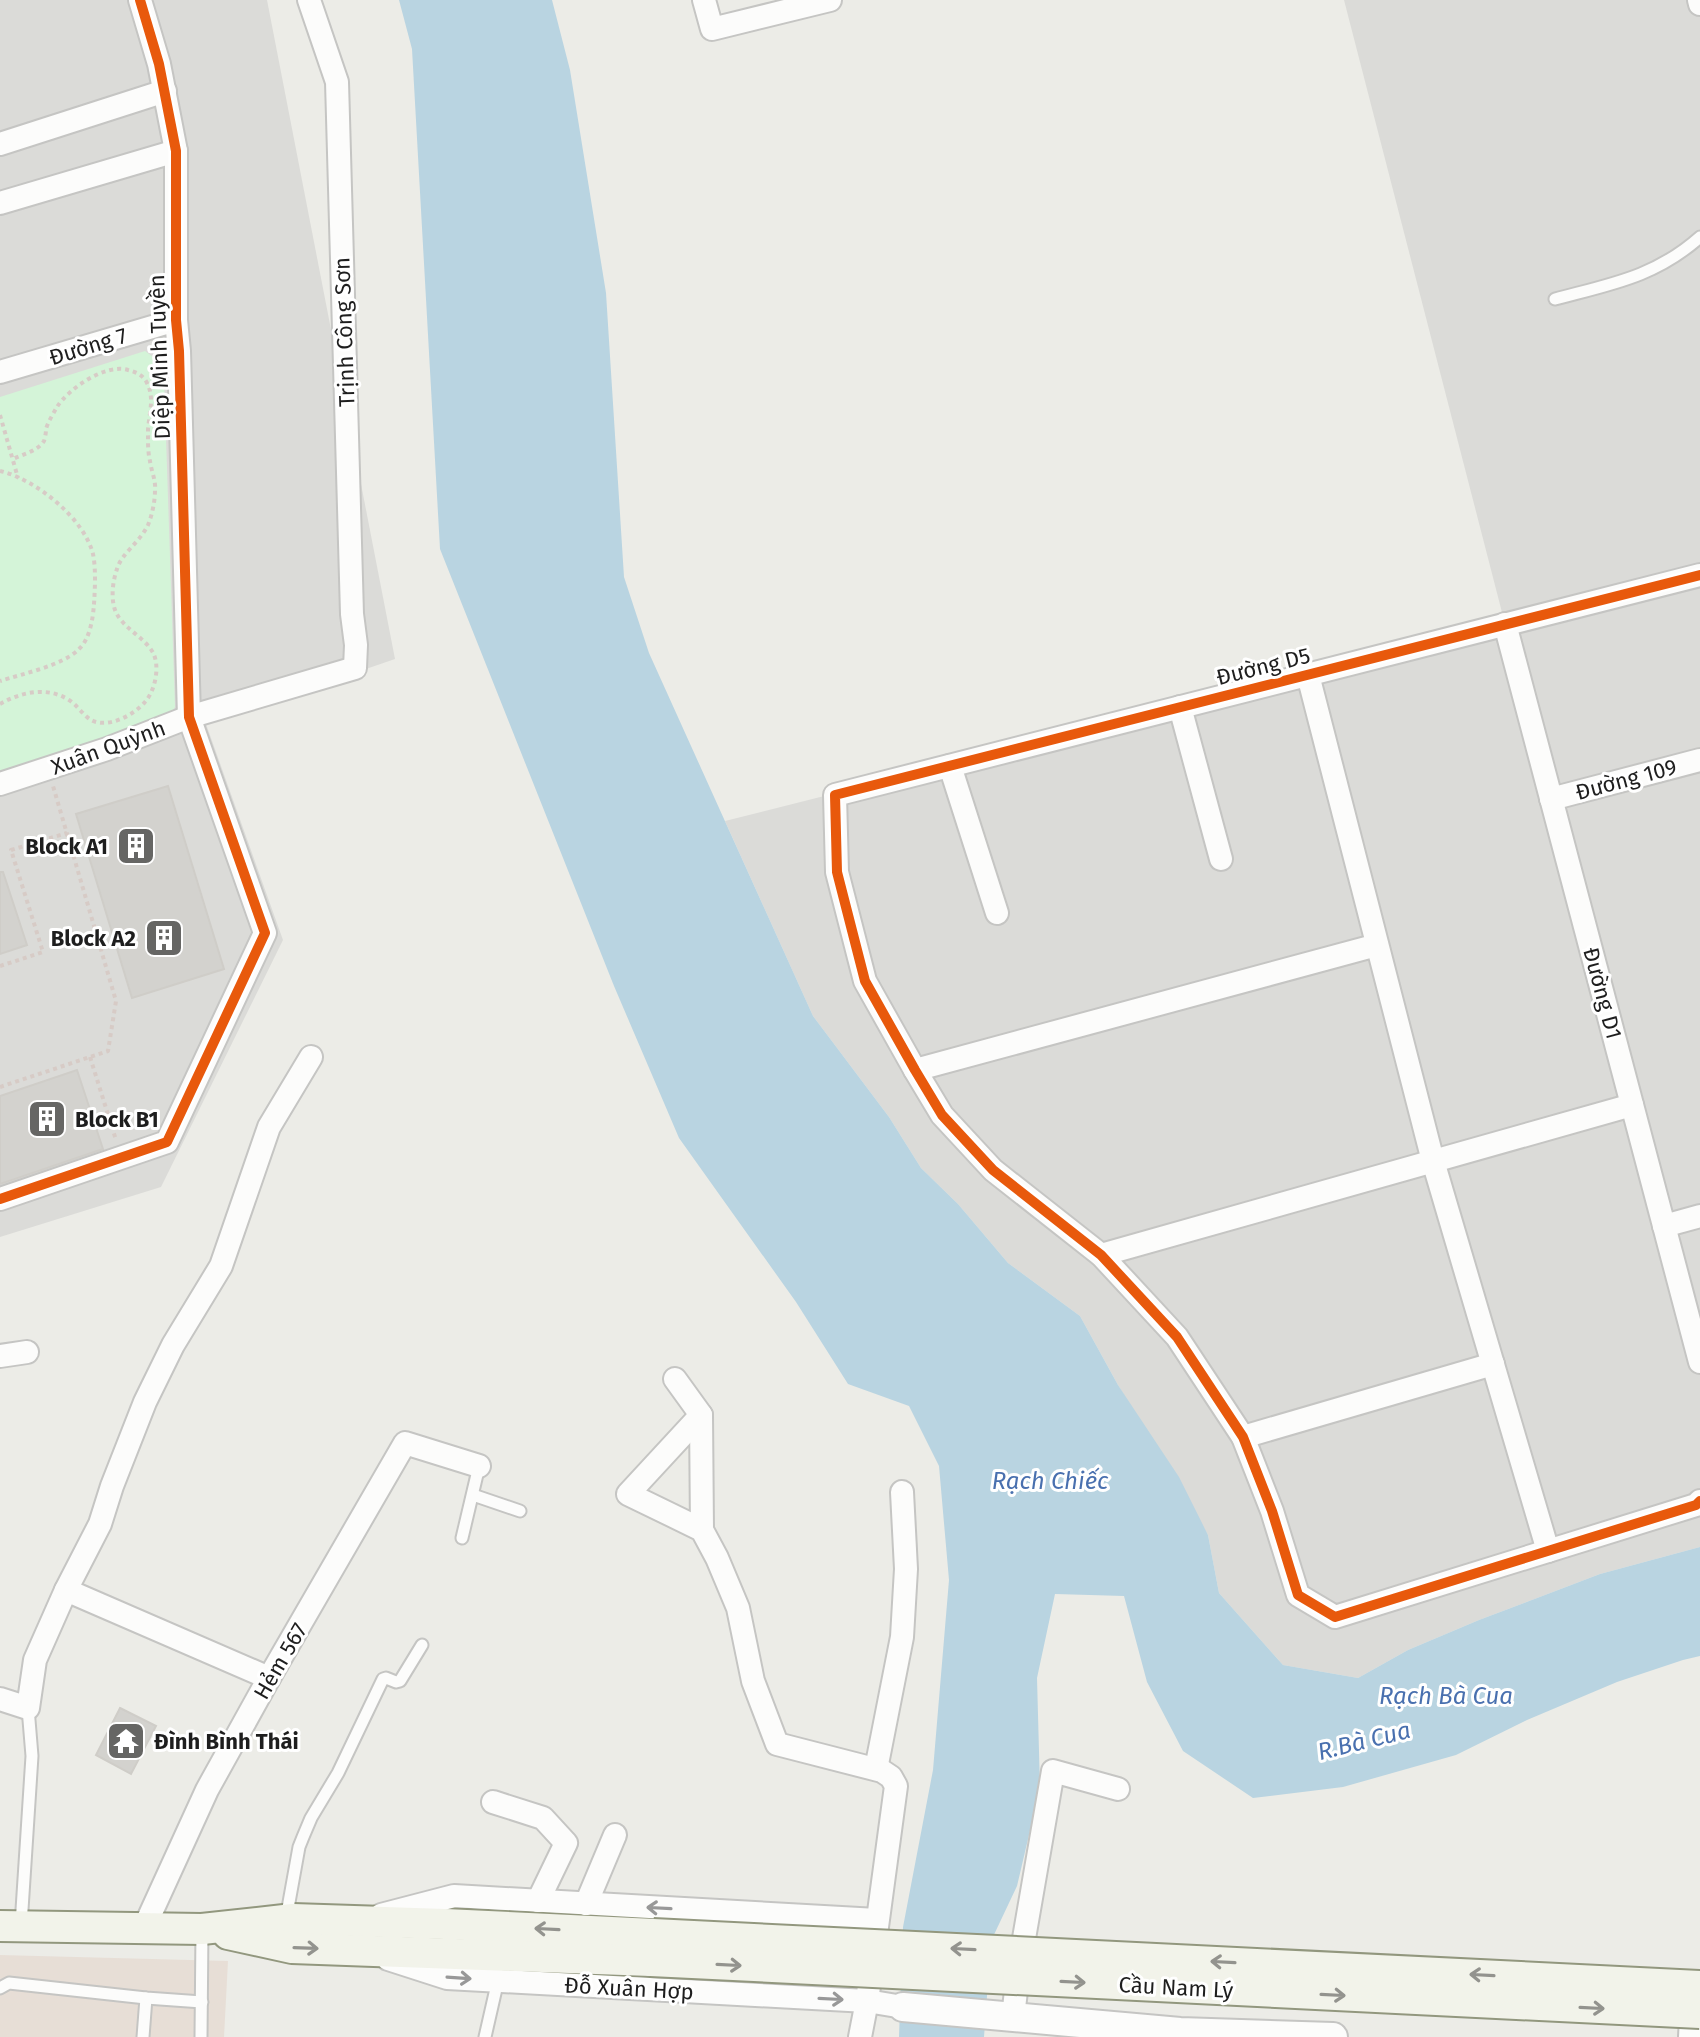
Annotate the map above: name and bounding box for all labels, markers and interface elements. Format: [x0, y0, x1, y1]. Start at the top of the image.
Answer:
street label: Trịnh Công Sơn [328, 257, 361, 407]
street label: Diệp Minh Tuyền [143, 274, 176, 440]
street label: Đường 7 [46, 322, 131, 371]
street label: Đường D5 [1213, 642, 1313, 691]
street label: Xuân Quỳnh [47, 714, 169, 781]
street label: Đường 109 [1573, 753, 1680, 806]
building icon: Block A1 [115, 825, 157, 867]
place label: Block A1 [25, 833, 108, 860]
building icon: Block A2 [143, 917, 185, 959]
place label: Block A2 [51, 925, 136, 952]
street label: Đường D1 [1577, 944, 1628, 1042]
building icon: Block B1 [26, 1098, 68, 1140]
place label: Block B1 [75, 1106, 159, 1133]
water label: Rạch Chiếc [992, 1467, 1109, 1495]
street label: Hẻm 567 [248, 1618, 313, 1704]
water label: Rạch Bà Cua [1379, 1682, 1513, 1710]
water label: R.Bà Cua [1315, 1716, 1413, 1766]
temple icon: Đình Bình Thái [105, 1720, 147, 1762]
place label: Đình Bình Thái [154, 1728, 299, 1755]
one-way arrow [646, 1900, 673, 1915]
one-way arrow [534, 1921, 561, 1936]
one-way arrow [292, 1941, 319, 1956]
one-way arrow [950, 1941, 977, 1956]
one-way arrow [1210, 1954, 1237, 1969]
one-way arrow [715, 1958, 742, 1973]
one-way arrow [1469, 1967, 1496, 1982]
one-way arrow [445, 1971, 472, 1986]
street label: Cầu Nam Lý [1118, 1971, 1234, 2004]
street label: Đỗ Xuân Hợp [564, 1972, 694, 2005]
one-way arrow [1059, 1975, 1086, 1990]
one-way arrow [1319, 1988, 1346, 2003]
one-way arrow [817, 1992, 844, 2007]
one-way arrow [1578, 2001, 1605, 2016]

